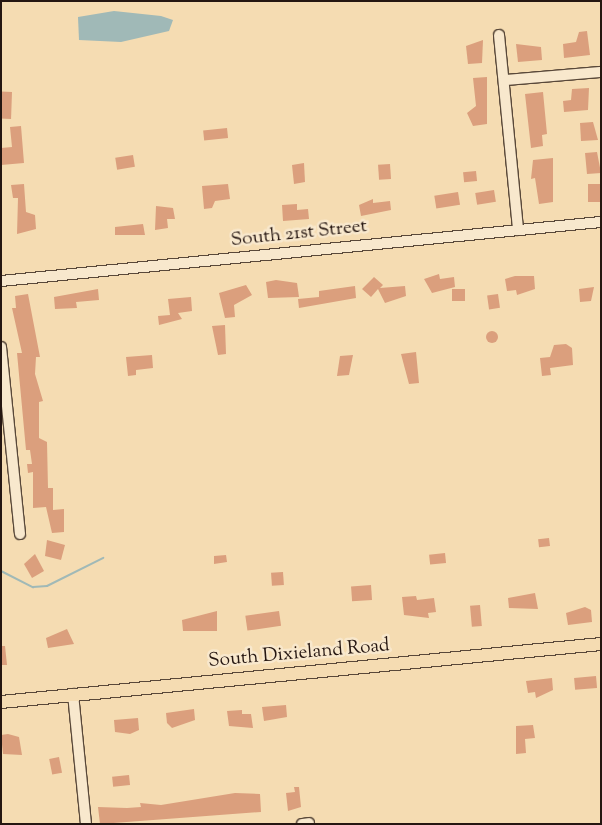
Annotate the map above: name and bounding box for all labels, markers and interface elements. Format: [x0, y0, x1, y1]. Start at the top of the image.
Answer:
street label: South 21st Street [230, 216, 368, 252]
street label: South Dixieland Road [207, 635, 391, 673]

